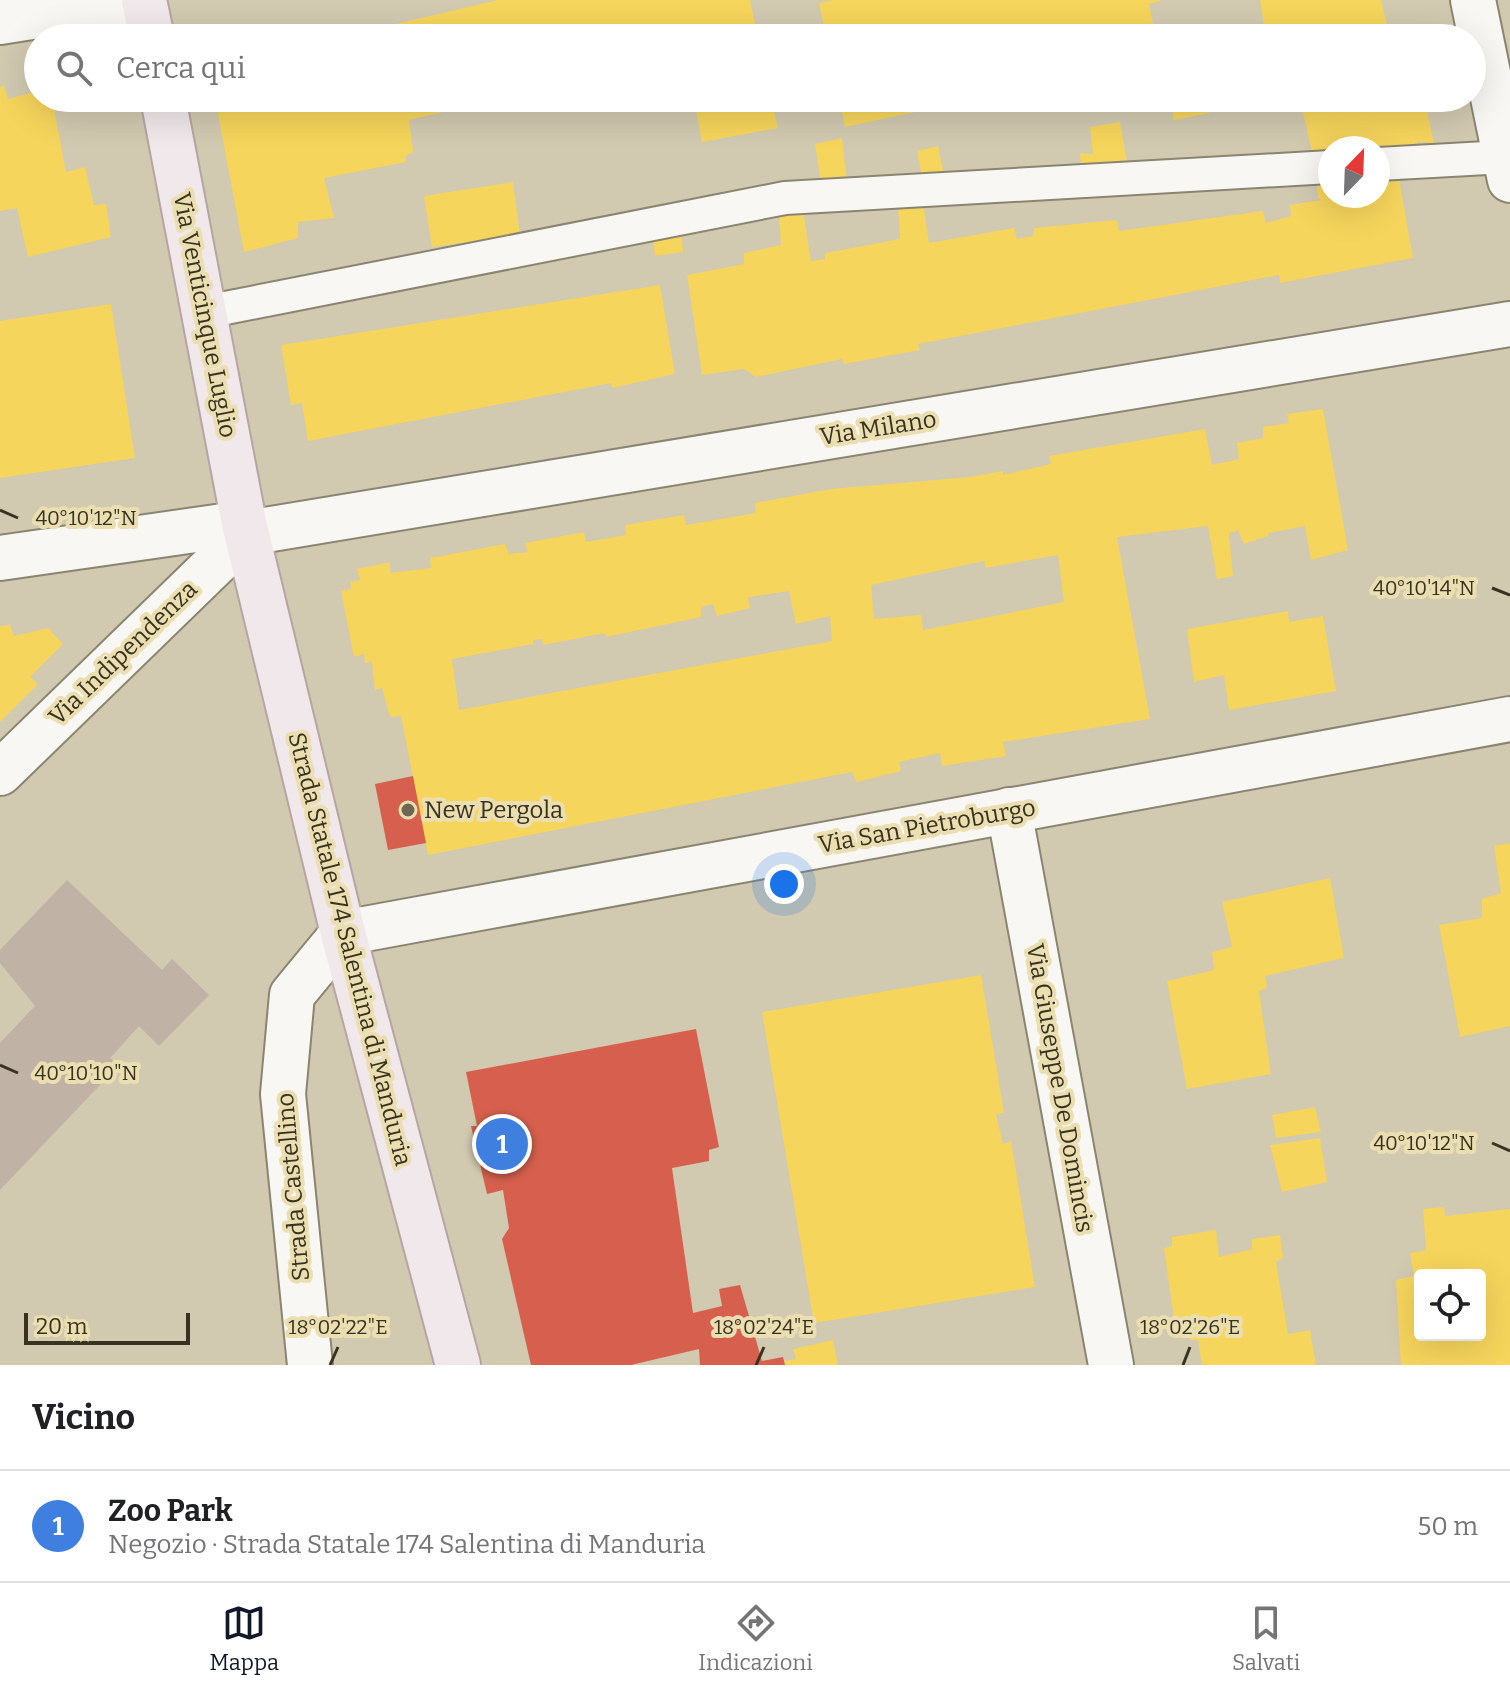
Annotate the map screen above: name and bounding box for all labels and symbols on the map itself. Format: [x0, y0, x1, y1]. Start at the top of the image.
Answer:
north arrow [1318, 136, 1390, 208]
street label: Via Venticinque Luglio [167, 190, 243, 440]
street label: Via Milano [818, 405, 938, 451]
text: 40°10'12"N [35, 506, 137, 530]
street label: Via Indipendenza [43, 575, 203, 731]
text: 40°10'14"N [1373, 576, 1475, 600]
street label: Strada Statale 174 Salentina di Manduria [282, 729, 418, 1169]
street label: Via San Pietroburgo [816, 793, 1038, 859]
place label: New Pergola [424, 796, 563, 824]
marker: New Pergola [399, 801, 417, 819]
your location [764, 864, 804, 904]
street label: Via Giuseppe De Domincis [1021, 941, 1099, 1235]
text: 40°10'10"N [34, 1061, 138, 1085]
street label: Strada Castellino [271, 1092, 315, 1282]
pin: 1 [476, 1114, 528, 1174]
text: 40°10'12"N [1373, 1131, 1475, 1155]
scale bar [24, 1309, 190, 1345]
text: 18°02'22"E [288, 1315, 388, 1339]
text: 18°02'24"E [714, 1315, 814, 1339]
text: 18°02'26"E [1140, 1315, 1240, 1339]

